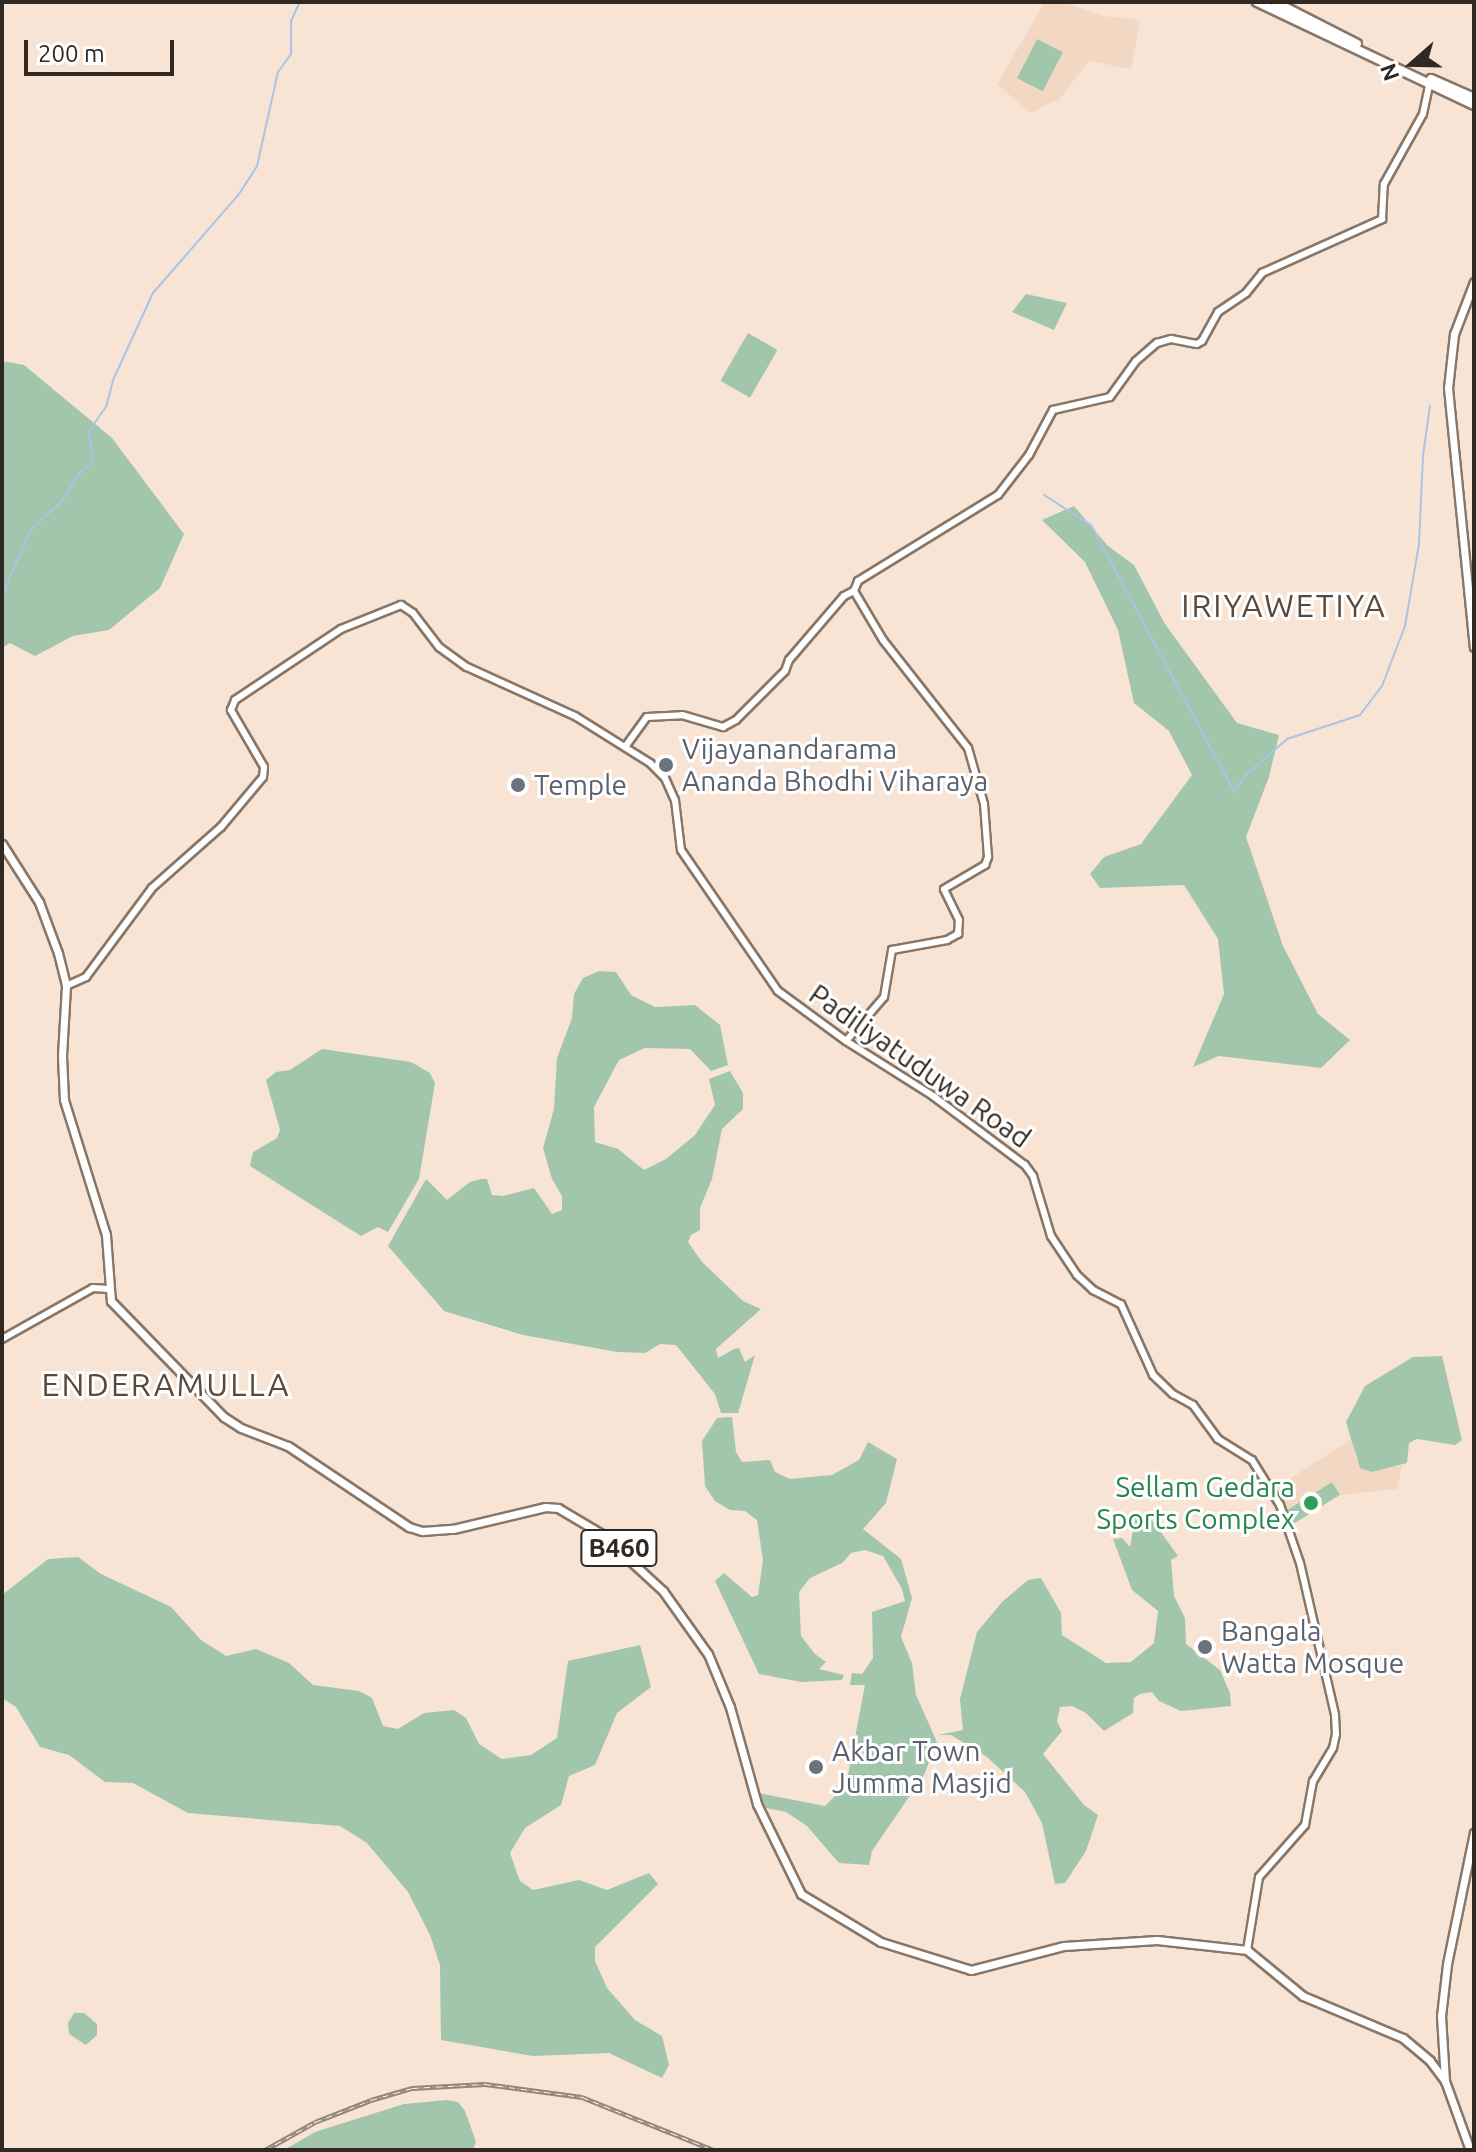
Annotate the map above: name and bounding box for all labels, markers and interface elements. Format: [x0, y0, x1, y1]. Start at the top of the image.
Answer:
scale bar [28, 24, 178, 74]
north arrow [1372, 24, 1452, 104]
text: 200 m [38, 40, 105, 67]
text: N [1374, 60, 1404, 84]
district label: IRIYAWETIYA [1181, 586, 1387, 624]
place label: Vijayanandarama Ananda Bhodhi Viharaya [682, 732, 988, 798]
marker: Vijayanandarama Ananda Bhodhi Viharaya [657, 756, 675, 774]
place label: Temple [534, 768, 627, 802]
marker: Temple [509, 776, 527, 794]
street label: Padiliyatuduwa Road [803, 977, 1037, 1155]
district label: ENDERAMULLA [42, 1365, 290, 1403]
place label: Sellam Gedara Sports Complex [1096, 1470, 1295, 1536]
marker: Sellam Gedara Sports Complex [1302, 1494, 1320, 1512]
road number: B460 [579, 1526, 659, 1570]
place label: Bangala Watta Mosque [1221, 1614, 1404, 1680]
marker: Bangala Watta Mosque [1196, 1638, 1214, 1656]
place label: Akbar Town Jumma Masjid [832, 1734, 1012, 1800]
marker: Akbar Town Jumma Masjid [807, 1758, 825, 1776]

